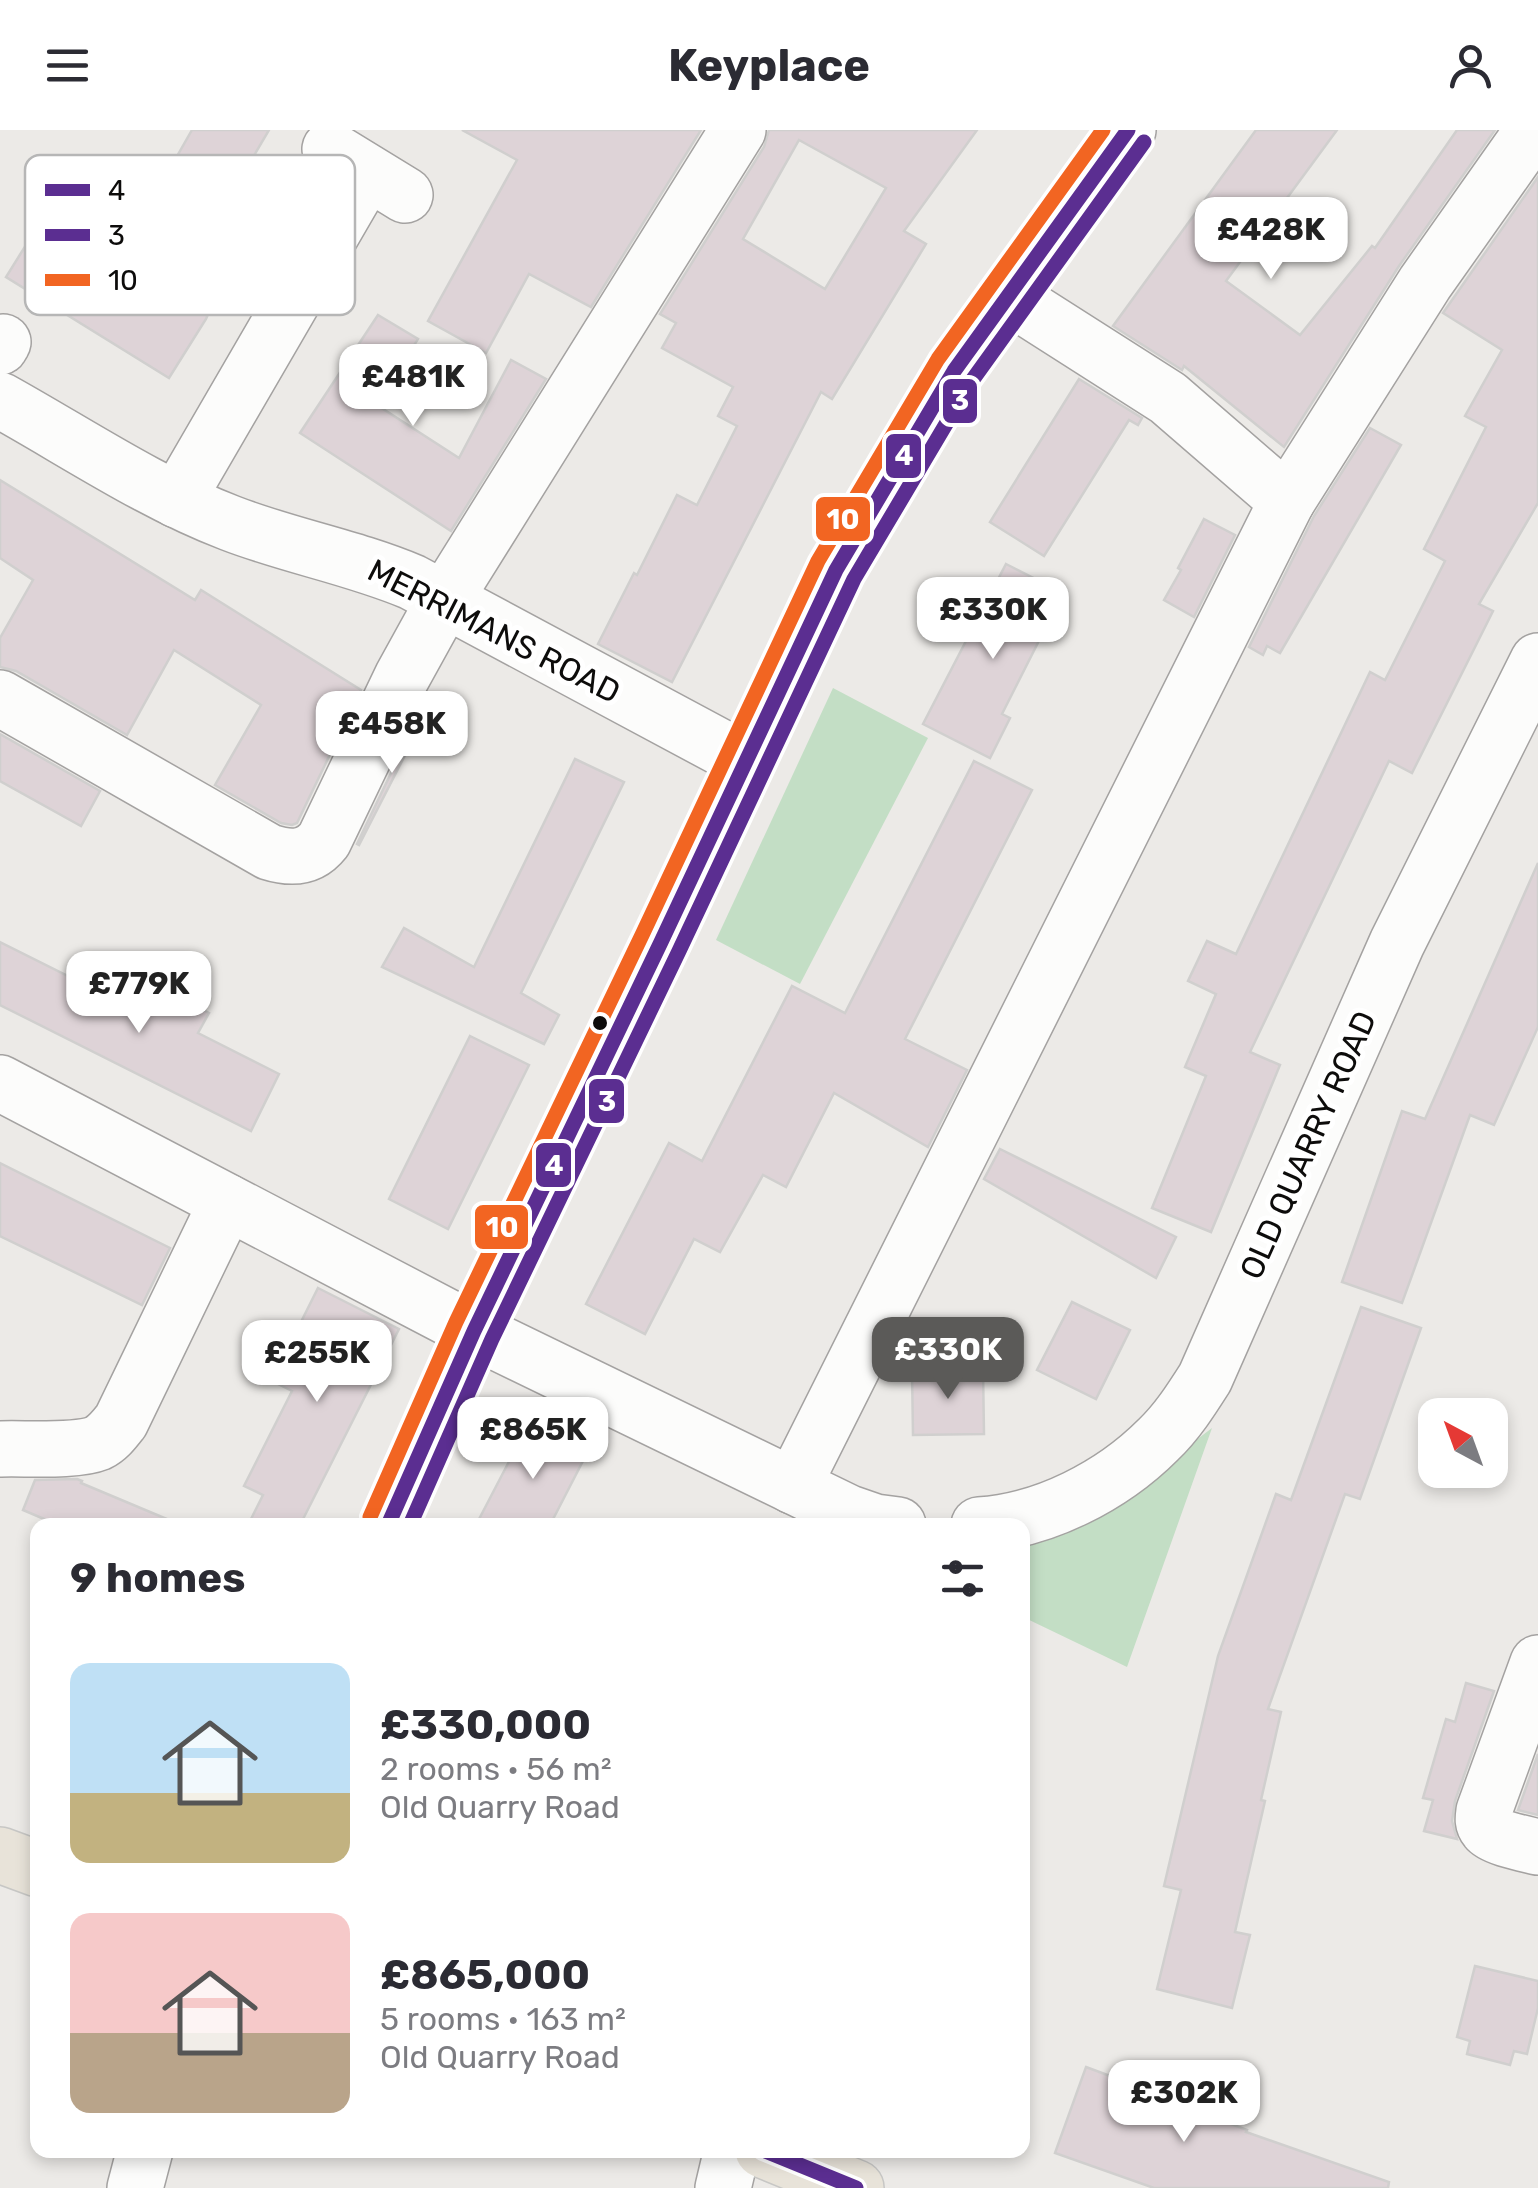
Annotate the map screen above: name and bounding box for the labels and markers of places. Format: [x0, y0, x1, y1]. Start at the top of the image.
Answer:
pin: £428K [1201, 197, 1341, 282]
pin: £481K [343, 344, 483, 429]
pin: £330K [923, 577, 1063, 662]
pin: £458K [322, 691, 462, 776]
pin: £779K [69, 951, 209, 1036]
unlabelled marker [590, 1013, 610, 1033]
pin: £330K [878, 1317, 1018, 1402]
pin: £255K [247, 1320, 387, 1405]
pin: £865K [463, 1397, 603, 1482]
pin: £302K [1114, 2060, 1254, 2145]

